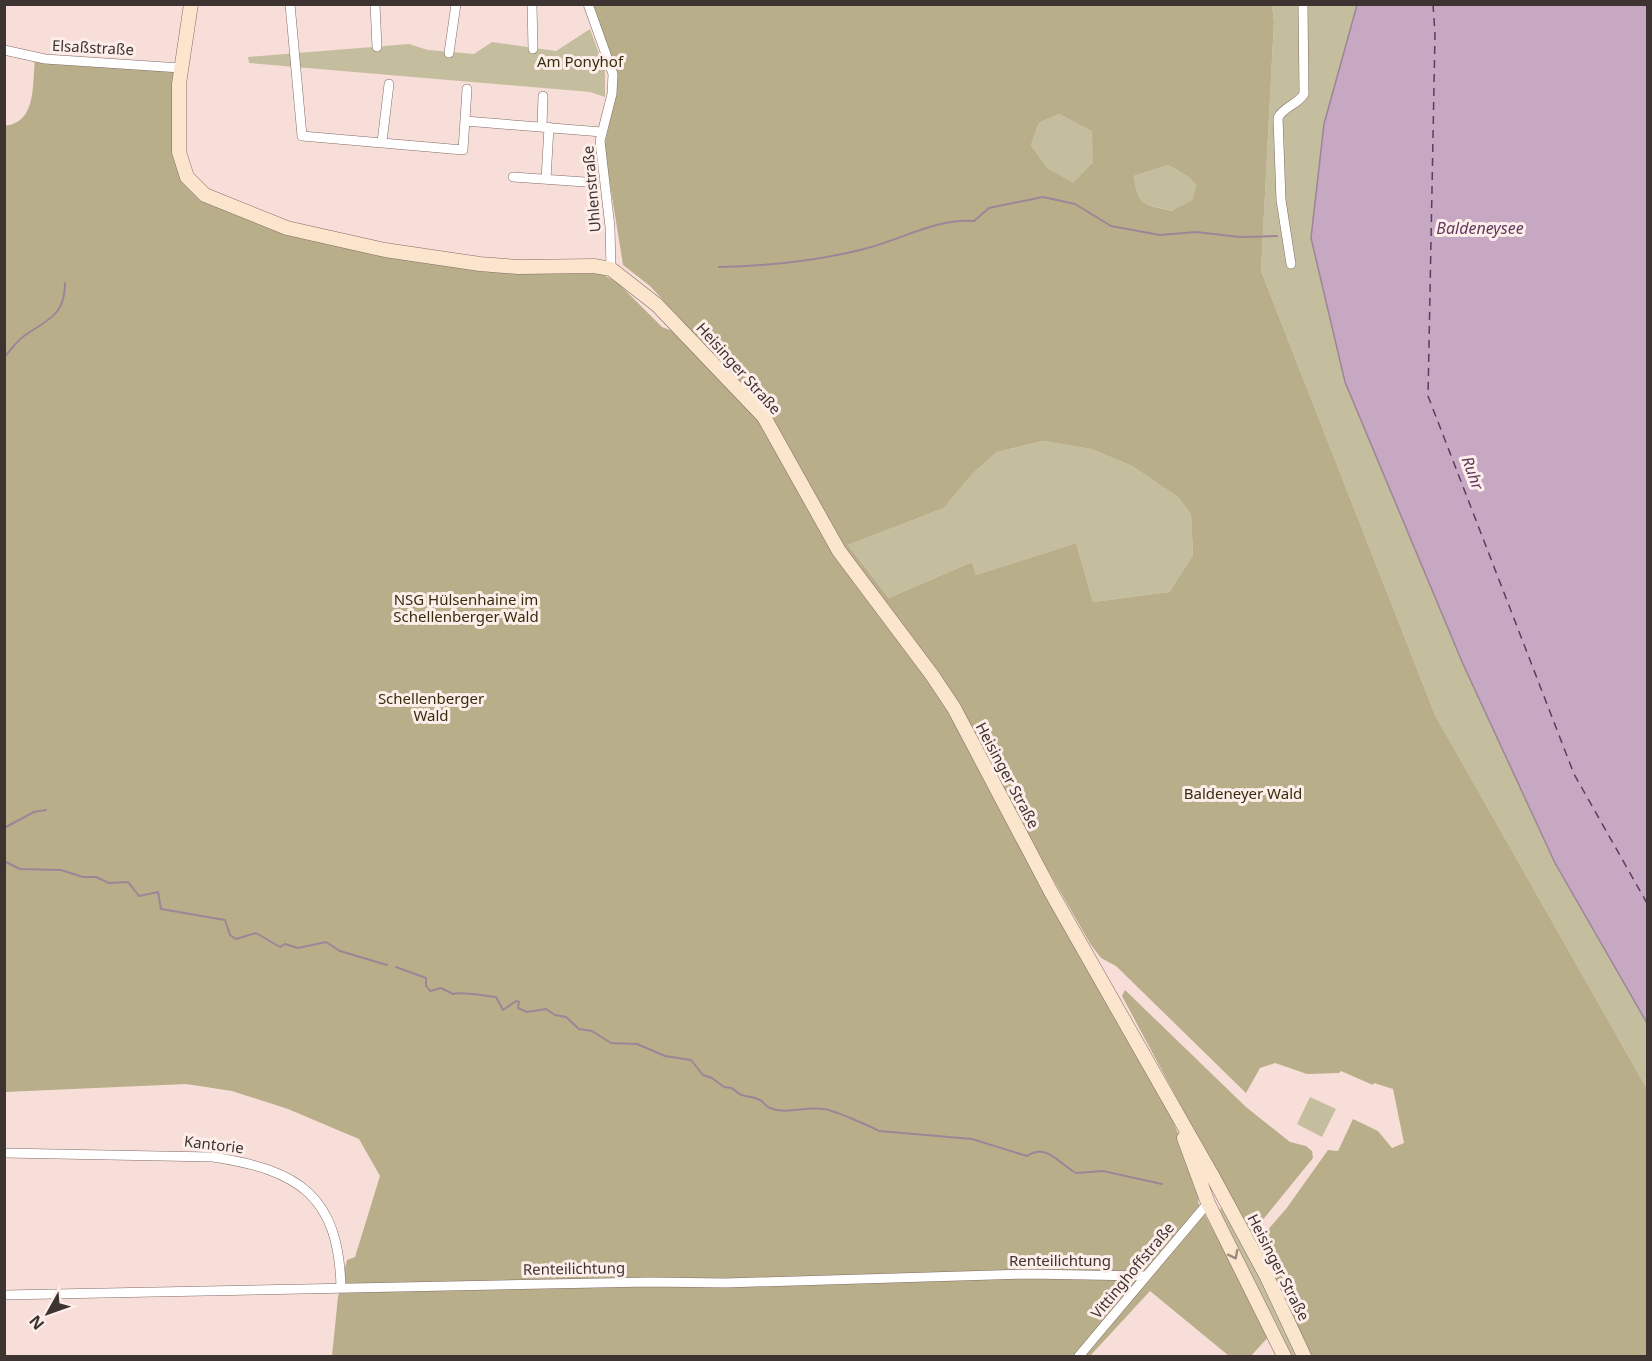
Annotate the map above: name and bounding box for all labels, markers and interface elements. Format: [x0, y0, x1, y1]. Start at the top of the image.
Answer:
street label: Elsaßstraße [51, 35, 135, 59]
park label: Am Ponyhof [537, 51, 624, 71]
street label: Uhlenstraße [577, 145, 605, 233]
water label: Baldeneysee [1436, 217, 1524, 239]
street label: Heisinger Straße [692, 318, 786, 418]
water label: Ruhr [1457, 453, 1489, 493]
park label: NSG Hülsenhaine im Schellenberger Wald [393, 589, 539, 626]
park label: Schellenberger Wald [378, 688, 484, 725]
street label: Heisinger Straße [972, 718, 1044, 832]
park label: Baldeneyer Wald [1184, 783, 1302, 803]
street label: Kantorie [183, 1130, 245, 1158]
street label: Heisinger Straße [1243, 1210, 1315, 1324]
street label: Vittinghoffstraße [1086, 1218, 1178, 1322]
one-way arrow [1227, 1249, 1239, 1260]
street label: Renteilichtung [1009, 1250, 1111, 1270]
street label: Renteilichtung [523, 1257, 625, 1279]
north arrow [18, 1283, 78, 1343]
text: N [24, 1311, 49, 1335]

